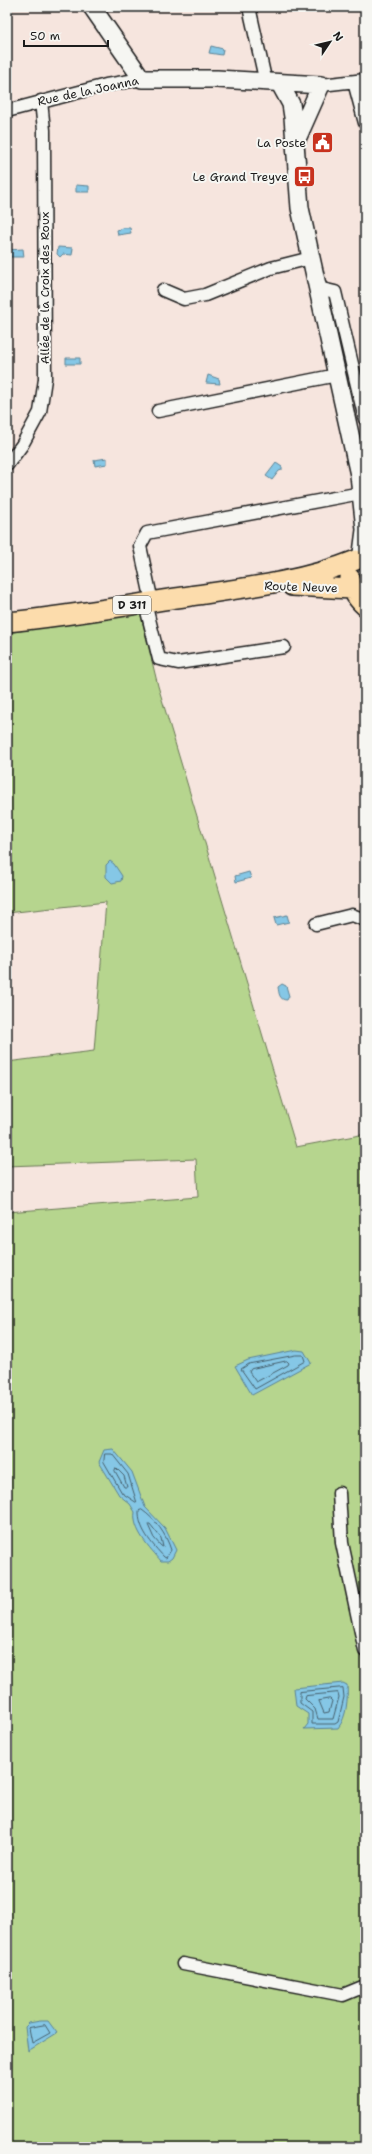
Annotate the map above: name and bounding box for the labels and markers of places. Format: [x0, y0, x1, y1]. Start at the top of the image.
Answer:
public building icon: La Poste [309, 130, 335, 156]
place label: La Poste [257, 135, 306, 151]
bus stop icon: Le Grand Treyve [291, 164, 317, 190]
place label: Le Grand Treyve [193, 169, 288, 185]

